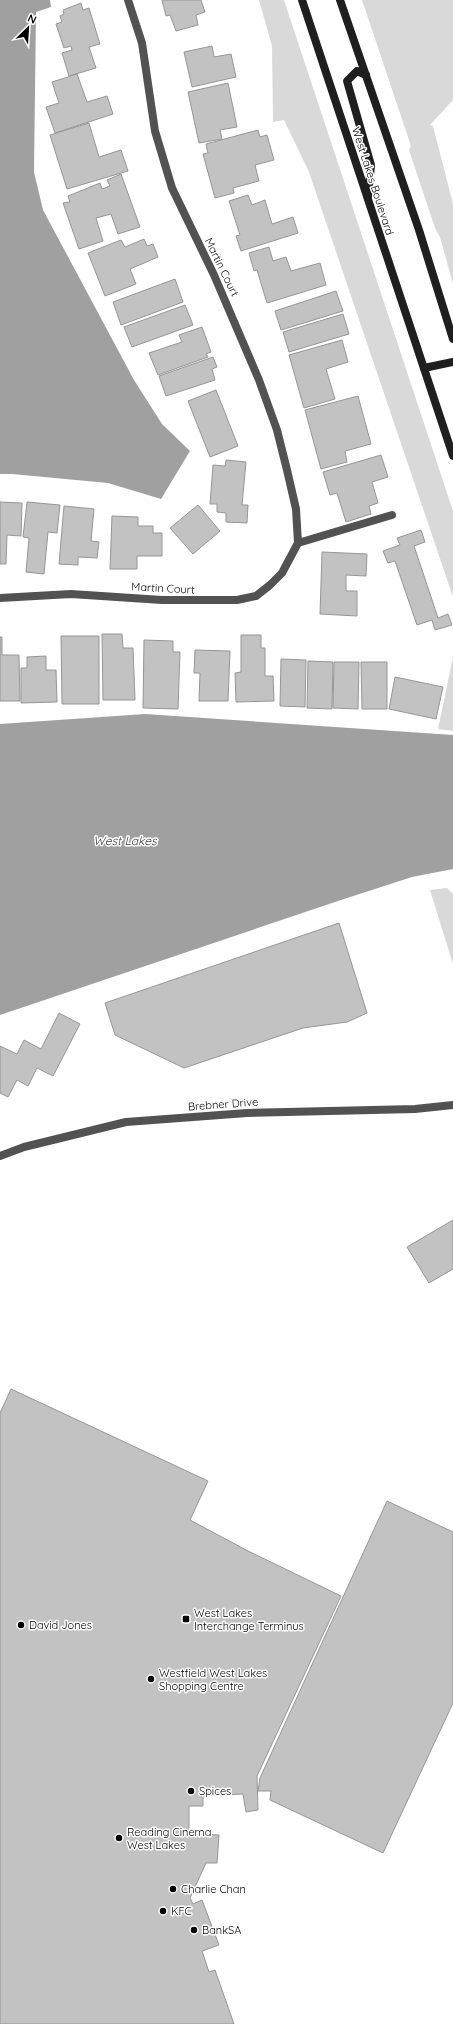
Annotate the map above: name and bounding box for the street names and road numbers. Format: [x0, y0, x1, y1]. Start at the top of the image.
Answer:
street label: West Lakes Boulevard [349, 125, 397, 237]
street label: Martin Court [202, 235, 242, 299]
street label: Martin Court [131, 579, 195, 597]
street label: Brebner Drive [187, 1095, 259, 1113]

